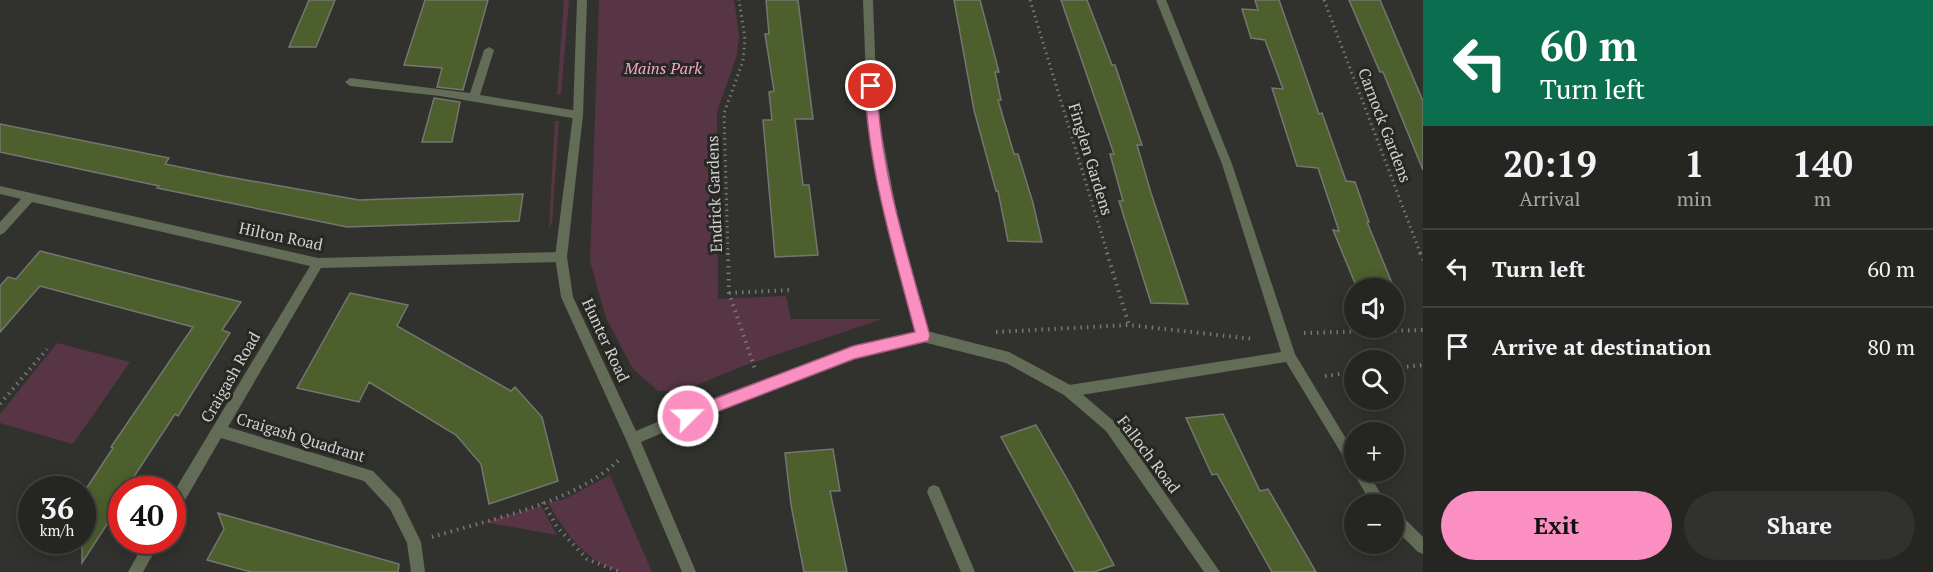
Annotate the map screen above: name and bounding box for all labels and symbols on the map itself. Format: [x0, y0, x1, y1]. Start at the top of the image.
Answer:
park label: Mains Park [623, 57, 702, 79]
pin [845, 60, 896, 111]
street label: Carnock Gardens [1353, 65, 1417, 186]
street label: Finglen Gardens [1063, 100, 1119, 218]
street label: Endrick Gardens [701, 135, 727, 253]
street label: Hilton Road [237, 216, 325, 256]
street label: Hunter Road [577, 295, 635, 386]
street label: Craigash Road [195, 327, 265, 427]
position arrow [656, 384, 720, 448]
street label: Craigash Quadrant [234, 407, 368, 467]
street label: Falloch Road [1113, 411, 1185, 497]
speed limit sign: 40 [108, 476, 186, 554]

